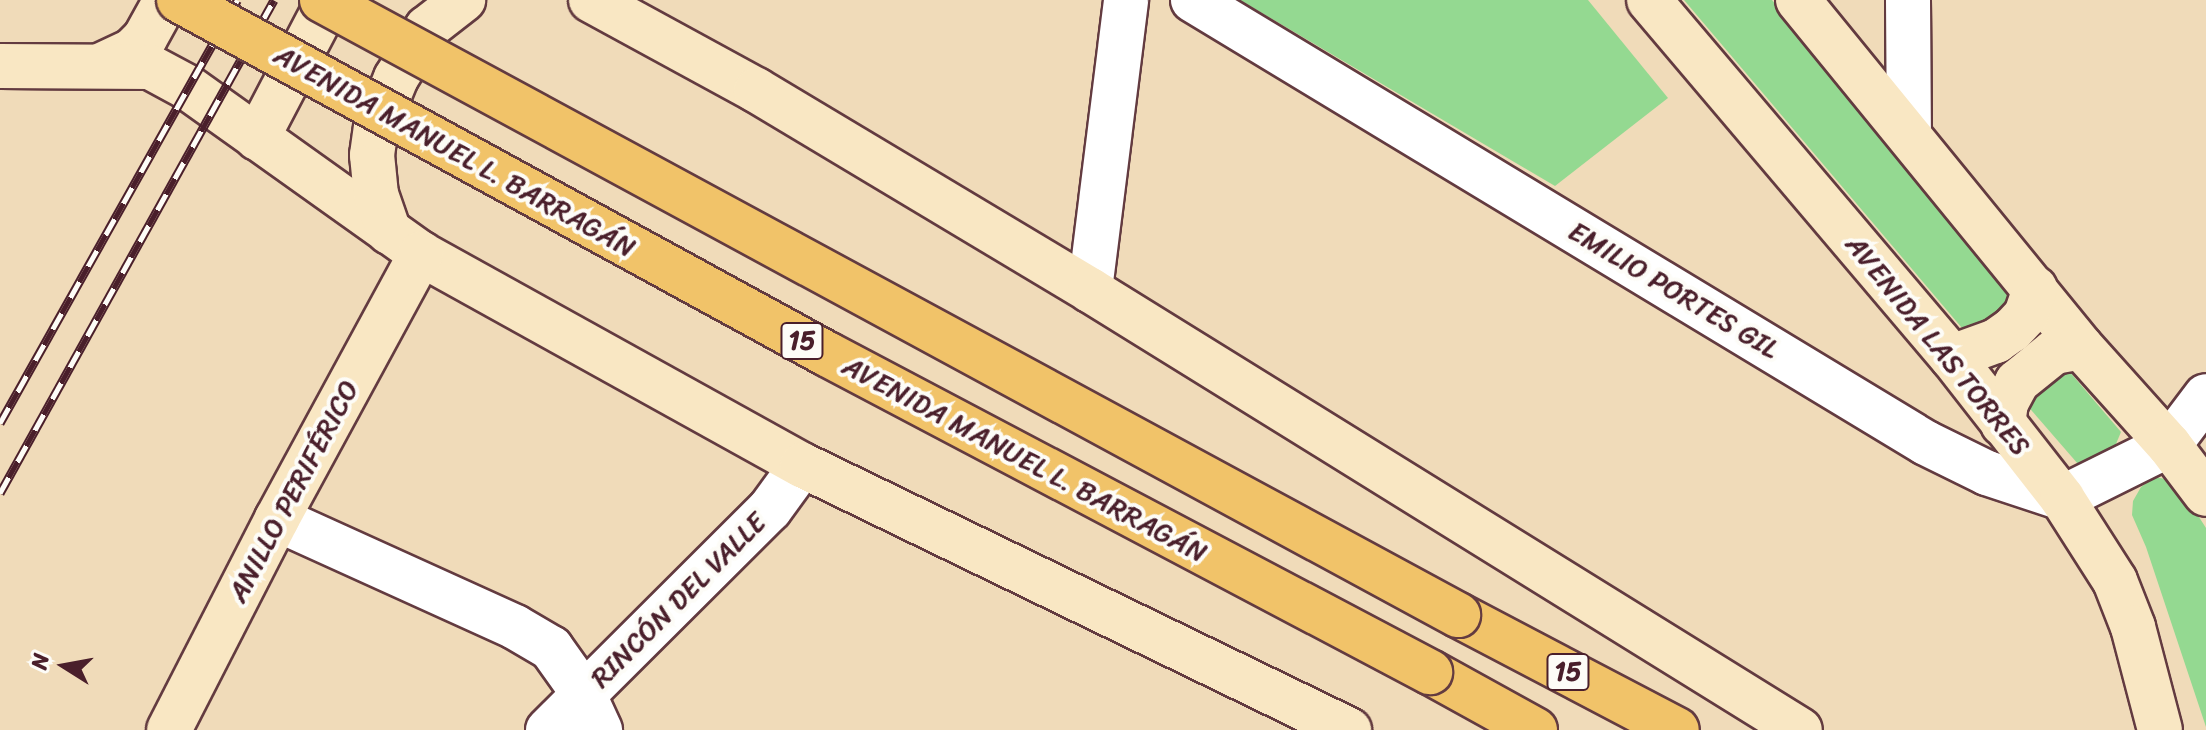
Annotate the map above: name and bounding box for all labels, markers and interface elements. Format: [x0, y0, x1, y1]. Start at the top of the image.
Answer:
street label: AVENIDA MANUEL L. BARRAGÁN [268, 37, 642, 265]
street label: EMILIO PORTES GIL [1562, 213, 1786, 367]
street label: AVENIDA LAS TORRES [1837, 226, 2039, 464]
road number: 15 [780, 319, 824, 363]
street label: AVENIDA MANUEL L. BARRAGÁN [837, 348, 1213, 570]
street label: ANILLO PERIFÉRICO [220, 374, 366, 608]
street label: RINCÓN DEL VALLE [583, 505, 773, 695]
north arrow [24, 626, 104, 706]
text: N [19, 650, 61, 673]
road number: 15 [1546, 650, 1590, 694]

